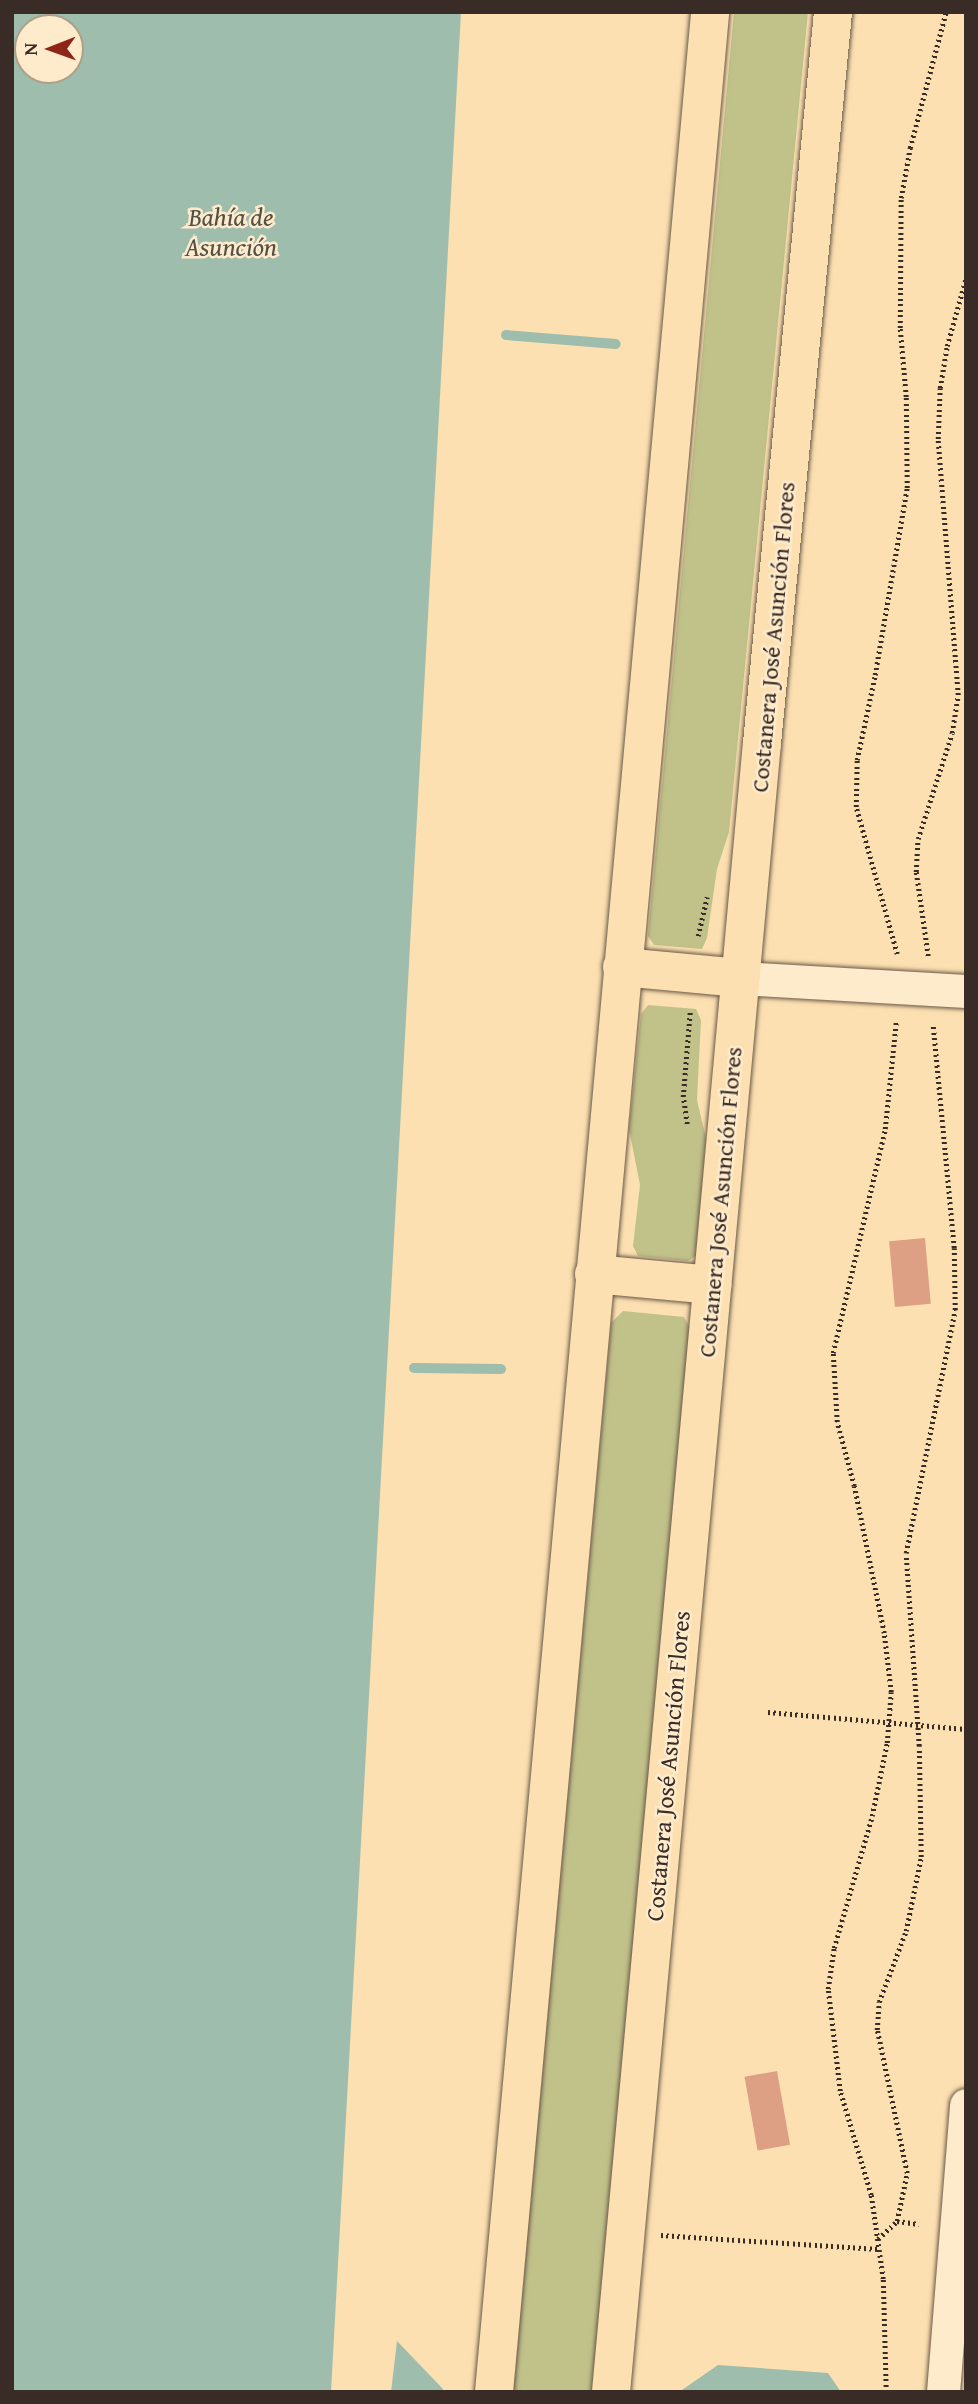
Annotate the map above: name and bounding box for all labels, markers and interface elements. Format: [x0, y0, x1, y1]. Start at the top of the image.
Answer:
north arrow [14, 14, 84, 84]
text: N [16, 43, 44, 56]
water label: Bahía de Asunción [185, 201, 277, 262]
street label: Costanera José Asunción Flores [745, 481, 801, 793]
street label: Costanera José Asunción Flores [692, 1046, 748, 1358]
street label: Costanera José Asunción Flores [640, 1610, 696, 1922]

